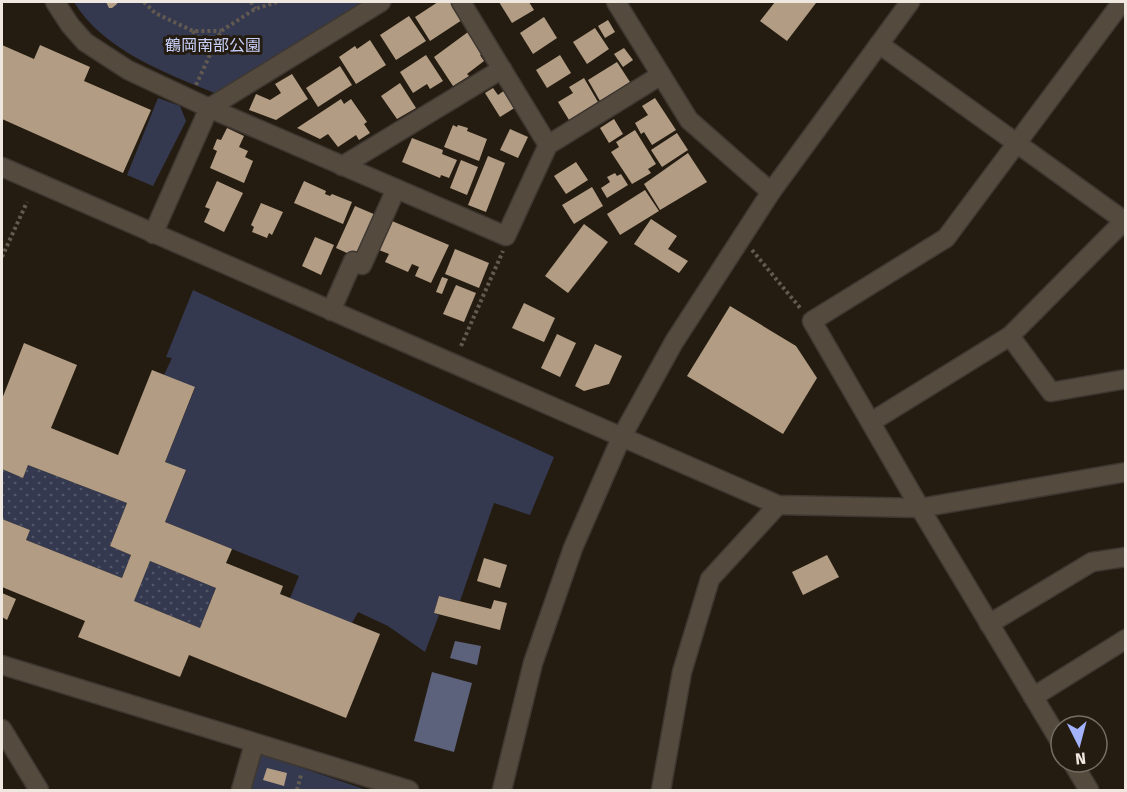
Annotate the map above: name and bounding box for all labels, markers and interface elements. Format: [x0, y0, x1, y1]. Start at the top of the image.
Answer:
park label: 鶴岡南部公園 [165, 36, 261, 55]
north arrow [1049, 714, 1109, 774]
text: N [1074, 748, 1087, 768]

